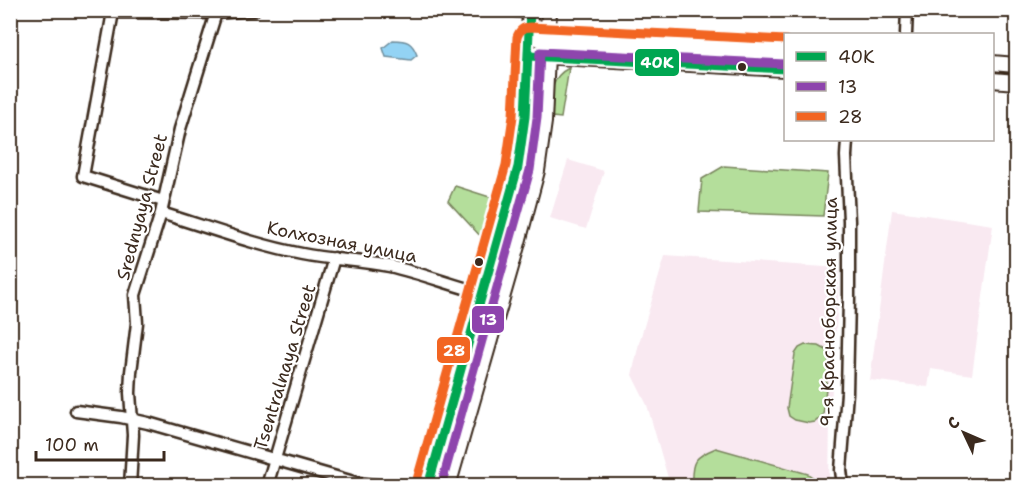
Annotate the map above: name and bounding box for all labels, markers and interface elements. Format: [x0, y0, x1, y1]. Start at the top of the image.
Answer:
legend [784, 33, 994, 141]
text: 40К [838, 45, 875, 69]
line badge: 40К [634, 48, 680, 77]
text: 40К [640, 52, 674, 73]
unlabelled marker [736, 61, 748, 73]
text: 13 [838, 75, 857, 99]
text: 28 [838, 105, 863, 129]
street label: Srednyaya Street [111, 131, 173, 283]
street label: 9-я Красноборская улица [815, 197, 843, 427]
street label: Колхозная улица [265, 216, 419, 268]
unlabelled marker [473, 256, 485, 268]
street label: Tsentralnaya Street [248, 281, 322, 453]
line badge: 13 [471, 305, 505, 334]
text: 13 [479, 309, 497, 330]
line badge: 28 [436, 336, 471, 364]
text: 28 [443, 340, 465, 361]
north arrow [934, 403, 994, 463]
text: С [943, 412, 965, 434]
scale bar [36, 424, 164, 462]
text: 100 m [45, 433, 99, 457]

